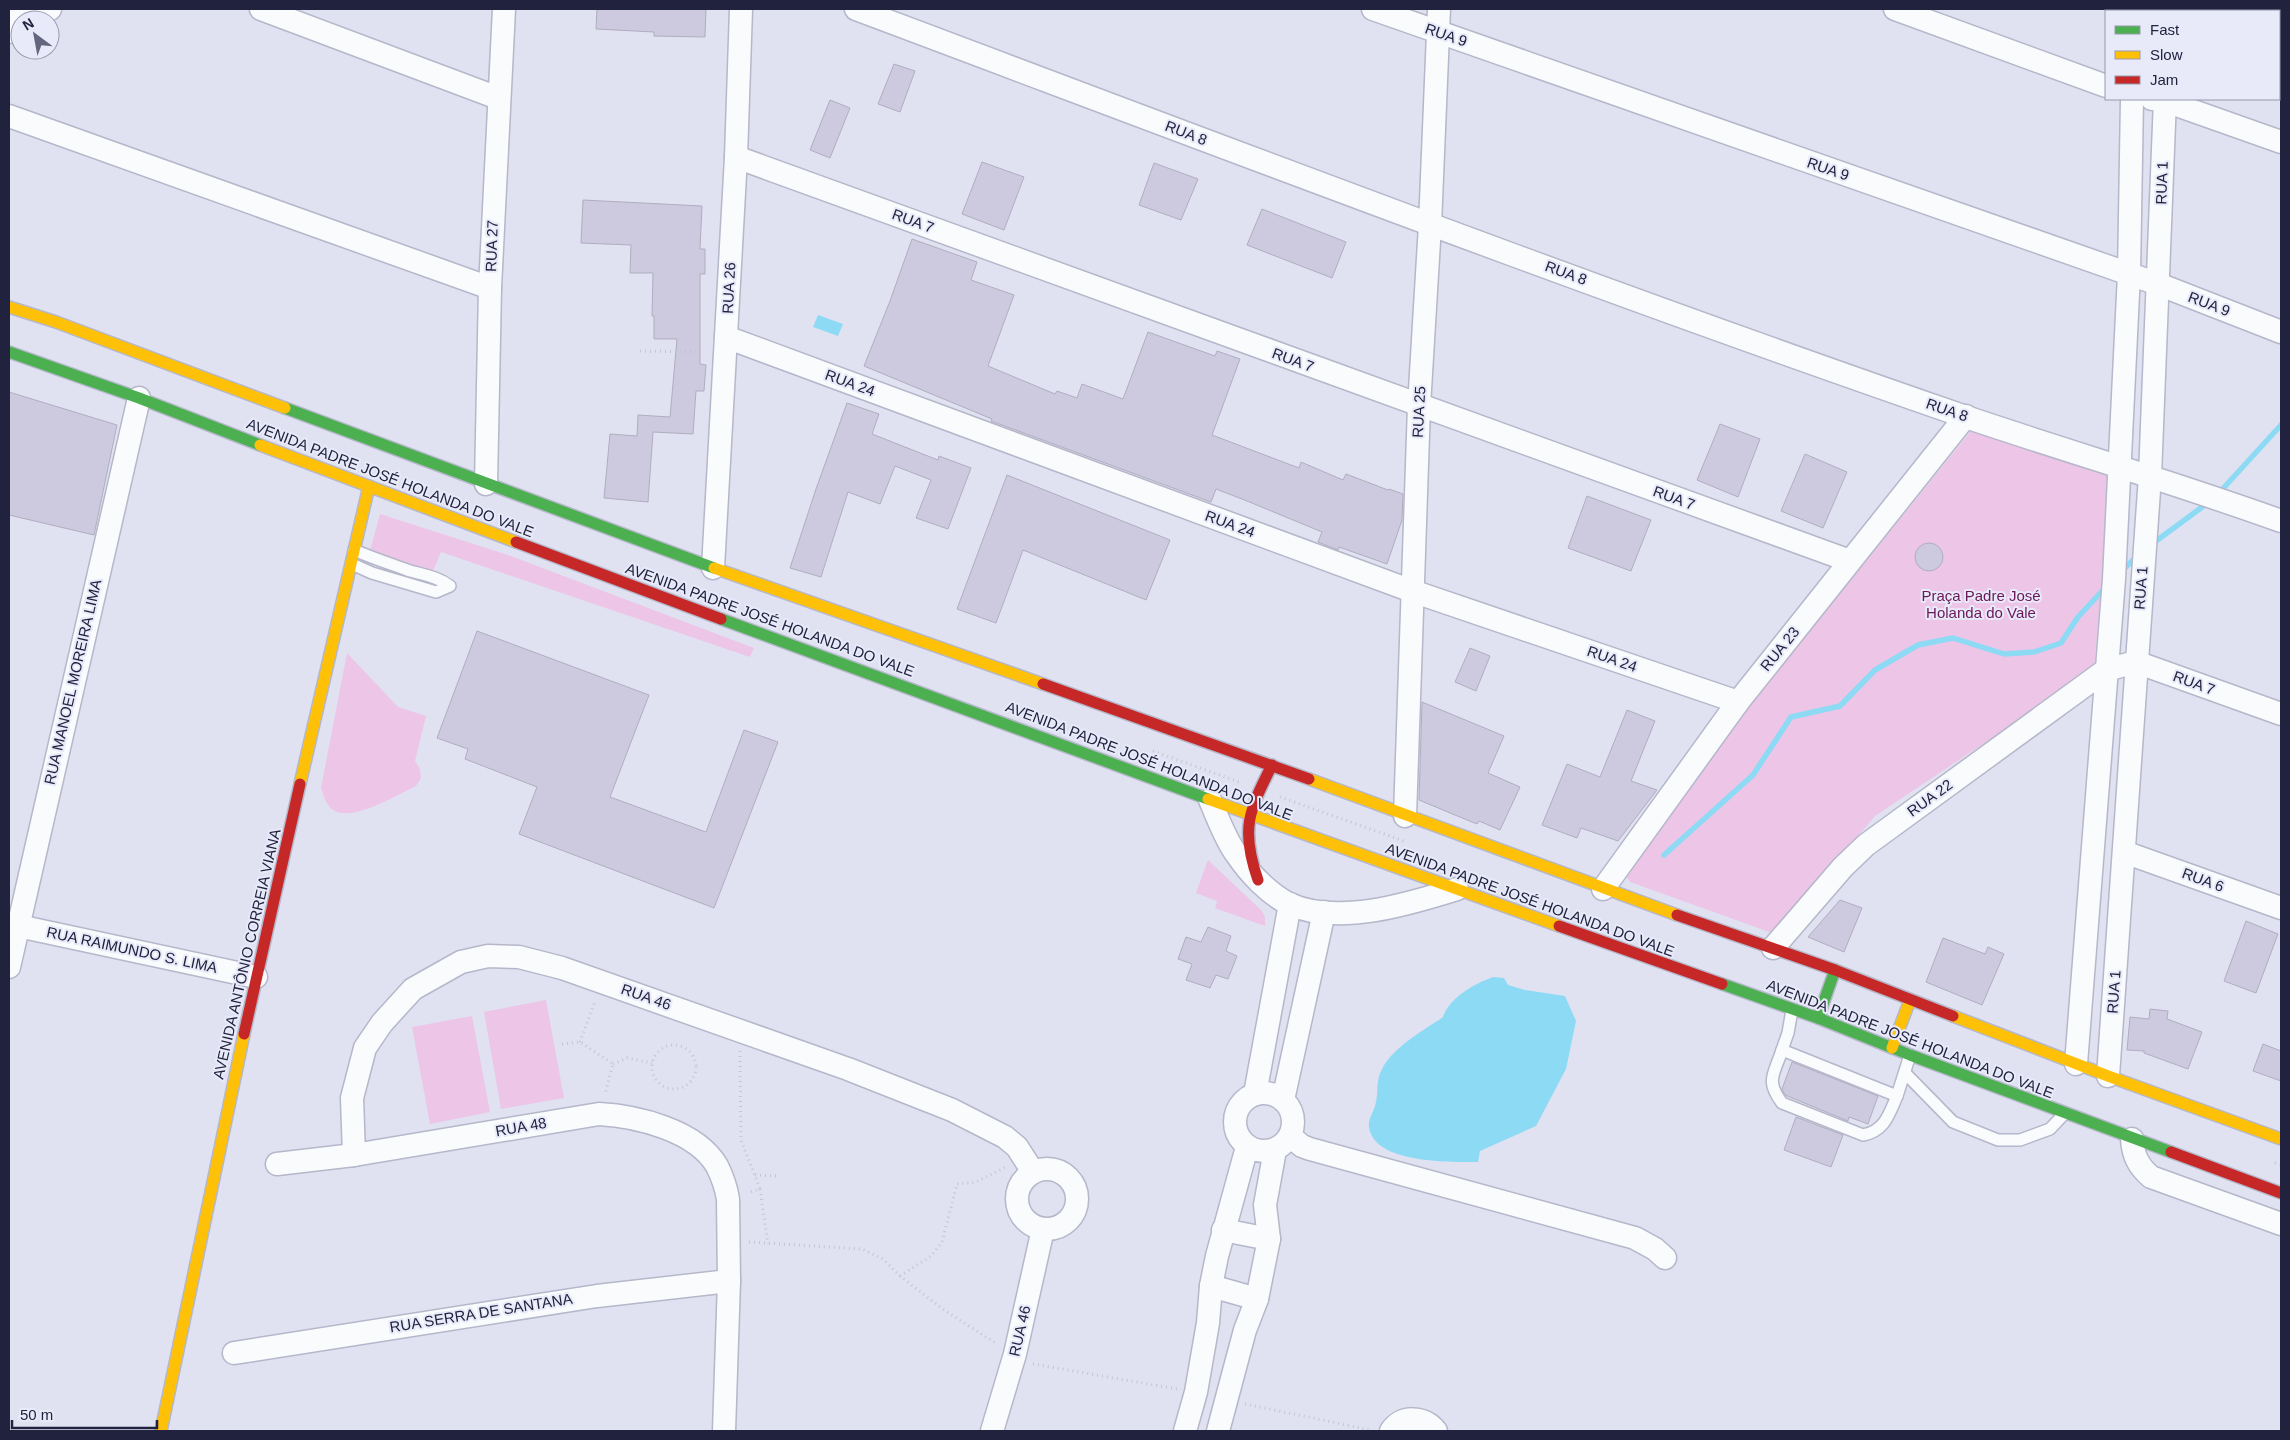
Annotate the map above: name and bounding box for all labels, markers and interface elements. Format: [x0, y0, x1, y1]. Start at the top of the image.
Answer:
north arrow [10, 10, 60, 60]
legend [2105, 10, 2280, 100]
text: N [20, 15, 37, 33]
street label: RUA 9 [1423, 19, 1469, 50]
text: Fast [2150, 21, 2180, 38]
text: Slow [2150, 46, 2183, 63]
text: Jam [2150, 71, 2178, 88]
street label: RUA 8 [1163, 117, 1209, 148]
street label: RUA 9 [1805, 153, 1851, 184]
street label: RUA 1 [2152, 161, 2171, 205]
street label: RUA 7 [890, 205, 936, 236]
street label: RUA 27 [482, 220, 501, 272]
street label: RUA 8 [1543, 257, 1589, 288]
street label: RUA 26 [719, 262, 738, 314]
street label: RUA 9 [2186, 288, 2232, 319]
street label: RUA 7 [1270, 344, 1316, 375]
street label: RUA 24 [823, 366, 877, 399]
street label: RUA 25 [1409, 386, 1428, 438]
street label: RUA 8 [1924, 394, 1970, 425]
street label: AVENIDA PADRE JOSÉ HOLANDA DO VALE [244, 415, 536, 540]
street label: RUA 7 [1651, 482, 1697, 513]
street label: RUA 24 [1203, 507, 1257, 540]
street label: AVENIDA PADRE JOSÉ HOLANDA DO VALE [624, 559, 917, 680]
street label: RUA 1 [2131, 566, 2150, 610]
street label: RUA MANOEL MOREIRA LIMA [41, 578, 104, 786]
park label: Praça Padre José Holanda do Vale [1921, 587, 2041, 621]
street label: RUA 23 [1757, 623, 1802, 674]
street label: RUA 24 [1585, 642, 1639, 675]
street label: RUA 7 [2171, 667, 2217, 698]
street label: AVENIDA PADRE JOSÉ HOLANDA DO VALE [1003, 698, 1295, 823]
street label: RUA 22 [1904, 776, 1956, 820]
street label: AVENIDA ANTÔNIO CORREIA VIANA [209, 827, 284, 1081]
street label: AVENIDA PADRE JOSÉ HOLANDA DO VALE [1384, 839, 1677, 960]
street label: RUA 6 [2180, 864, 2226, 895]
street label: RUA RAIMUNDO S. LIMA [45, 923, 219, 976]
street label: RUA 1 [2104, 970, 2123, 1014]
street label: AVENIDA PADRE JOSÉ HOLANDA DO VALE [1764, 976, 2056, 1101]
street label: RUA 46 [619, 980, 673, 1013]
street label: RUA 48 [494, 1114, 548, 1139]
street label: RUA SERRA DE SANTANA [388, 1290, 574, 1335]
street label: RUA 46 [1005, 1304, 1034, 1358]
scale bar [12, 1398, 158, 1430]
text: 50 m [20, 1406, 53, 1423]

